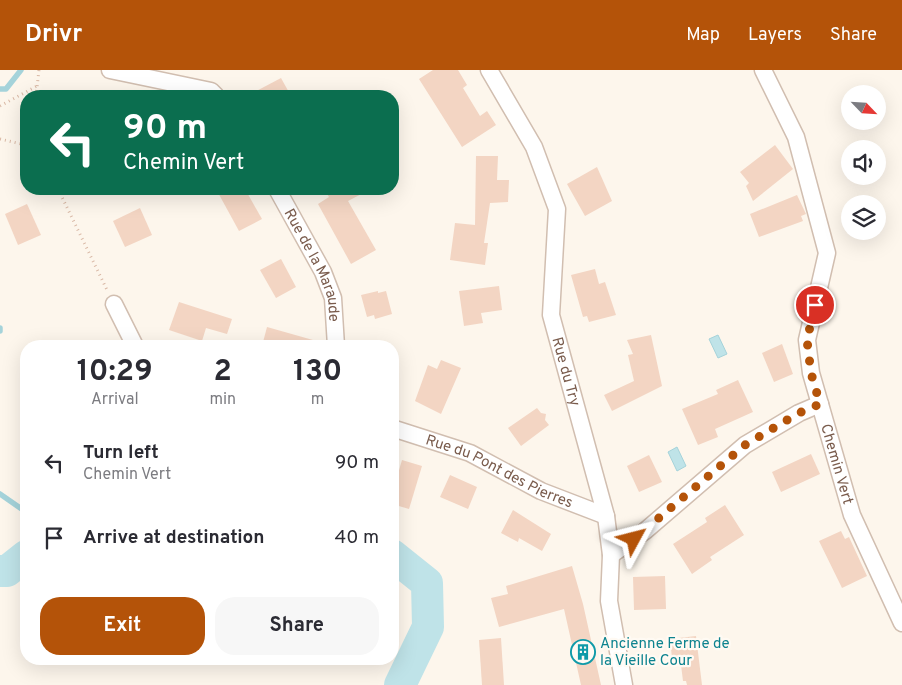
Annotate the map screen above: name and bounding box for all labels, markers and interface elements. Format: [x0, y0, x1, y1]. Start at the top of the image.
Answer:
text: Drivr [25, 20, 82, 50]
text: Map [686, 24, 720, 47]
text: Layers [748, 24, 802, 47]
text: Share [830, 24, 877, 47]
north arrow [841, 85, 886, 130]
map controls [841, 85, 886, 240]
text: 90 m [123, 107, 207, 151]
icon: left [40, 110, 105, 175]
button: sound [841, 140, 886, 185]
text: Chemin Vert [123, 150, 244, 177]
button: layers [841, 195, 886, 240]
street label: Rue de la Maraude [279, 206, 342, 322]
pin [794, 284, 836, 326]
icon: arrive [801, 291, 829, 319]
street label: Rue du Try [546, 335, 584, 409]
text: 10:29 [77, 354, 153, 391]
text: 2 [214, 354, 232, 391]
text: 130 [293, 354, 342, 391]
text: Arrival [91, 390, 139, 410]
text: min [209, 390, 236, 410]
text: m [311, 390, 324, 410]
street label: Chemin Vert [815, 422, 856, 507]
street label: Rue du Pont des Pierres [423, 431, 575, 513]
text: Turn left [83, 441, 159, 465]
icon: left [40, 449, 68, 477]
text: 90 m [335, 451, 379, 475]
text: Chemin Vert [83, 465, 171, 485]
position arrow [607, 512, 659, 564]
icon: arrive [40, 524, 68, 552]
text: Arrive at destination [83, 526, 264, 550]
text: 40 m [334, 526, 379, 550]
button: Exit [40, 597, 205, 655]
button: Share [215, 597, 379, 655]
place label: Ancienne Ferme de la Vieille Cour [600, 635, 730, 671]
building icon: Ancienne Ferme de la Vieille Cour [570, 639, 596, 665]

